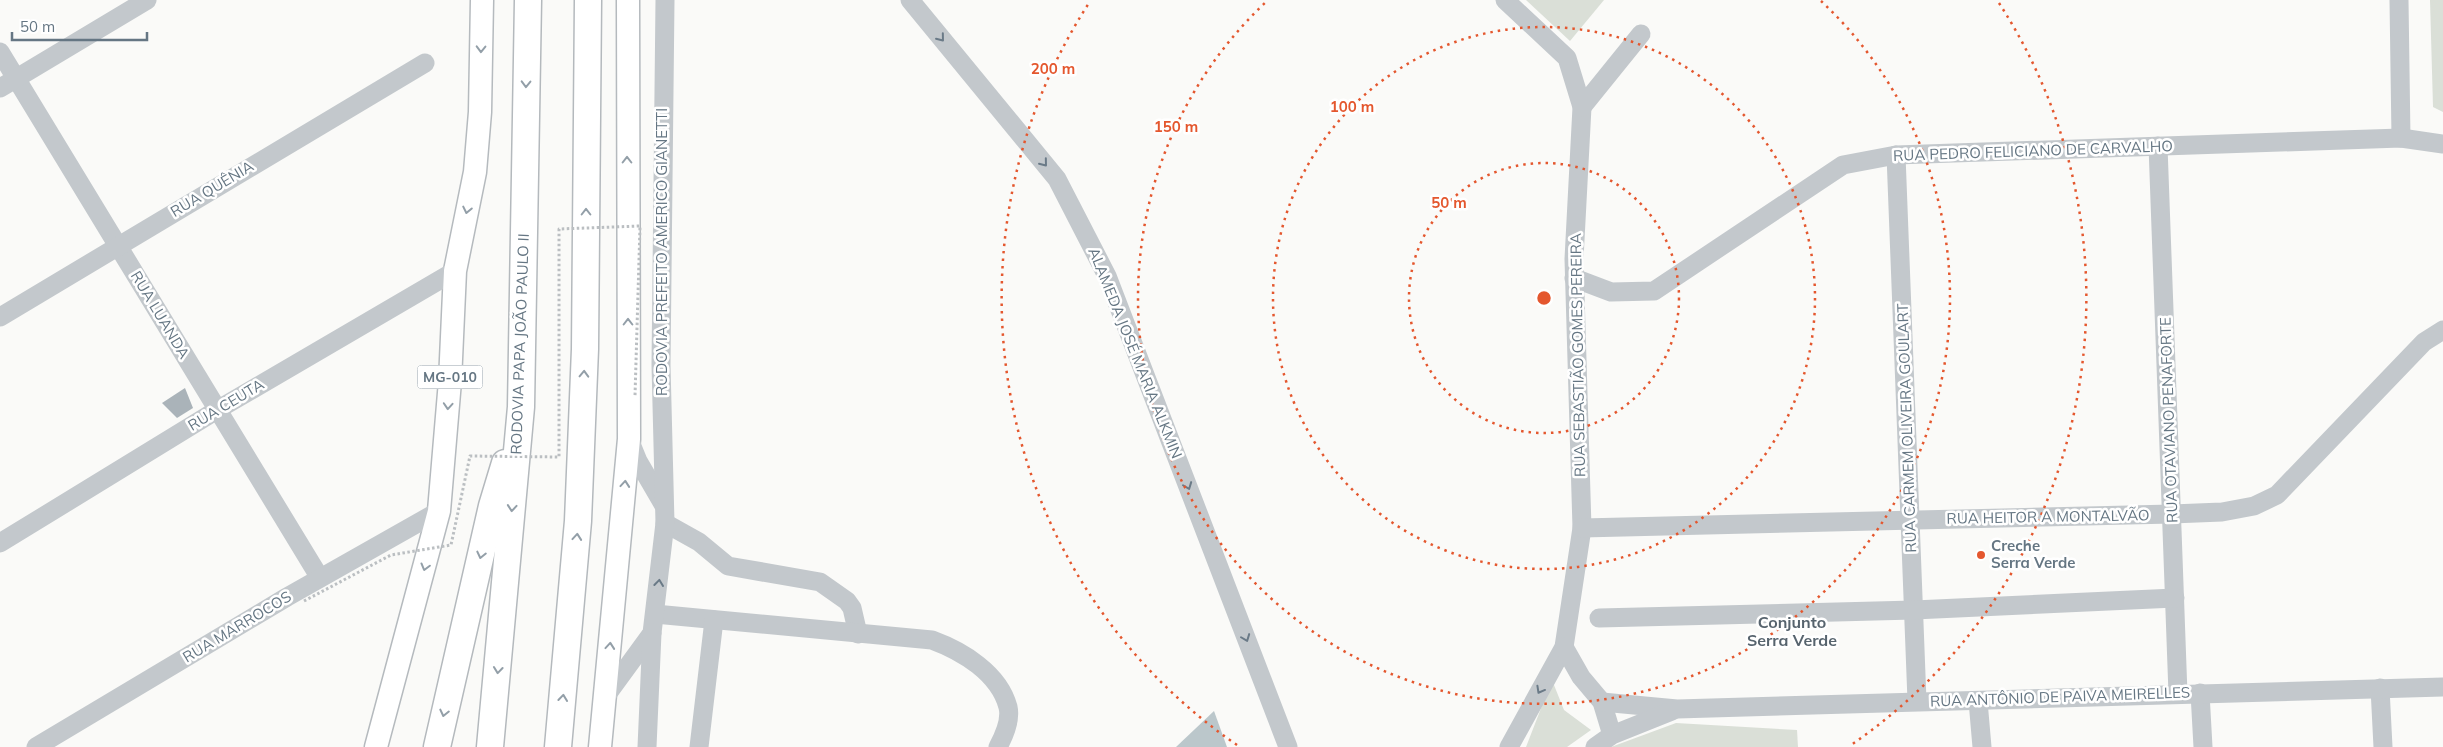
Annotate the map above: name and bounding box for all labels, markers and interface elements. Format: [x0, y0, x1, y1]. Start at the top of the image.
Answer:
scale bar [12, 10, 148, 42]
text: 50 m [20, 17, 55, 36]
one-way arrow [935, 32, 944, 41]
one-way arrow [476, 45, 486, 53]
text: 200 m [1031, 59, 1075, 78]
one-way arrow [521, 80, 532, 88]
text: 100 m [1330, 97, 1374, 116]
street label: RODOVIA PREFEITO AMERICO GIANETTI [652, 108, 671, 396]
text: 150 m [1154, 117, 1198, 136]
street label: RUA PEDRO FELICIANO DE CARVALHO [1893, 136, 2173, 165]
one-way arrow [622, 155, 632, 163]
street label: RUA QUÊNIA [167, 156, 257, 221]
one-way arrow [1038, 157, 1047, 166]
text: 50 m [1431, 193, 1467, 212]
one-way arrow [462, 206, 473, 215]
one-way arrow [581, 208, 591, 216]
street label: RODOVIA PAPA JOÃO PAULO II [506, 233, 533, 455]
street label: RUA SEBASTIÃO GOMES PEREIRA [1566, 233, 1589, 477]
street label: ALAMEDA JOSÉ MARIA ALKMIN [1084, 245, 1187, 461]
street label: RUA LUANDA [127, 267, 194, 362]
centre of rings [1535, 289, 1553, 307]
street label: RUA CARMEM OLIVEIRA GOULART [1893, 303, 1920, 553]
street label: RUA OTAVIANO PENAFORTE [2155, 317, 2182, 523]
one-way arrow [623, 318, 633, 326]
road number: MG-010 [418, 366, 482, 388]
one-way arrow [579, 370, 590, 378]
street label: RUA CEUTA [184, 374, 267, 435]
one-way arrow [442, 403, 453, 411]
one-way arrow [619, 480, 630, 488]
one-way arrow [1182, 481, 1192, 490]
one-way arrow [507, 505, 518, 513]
street label: RUA HEITOR A MONTALVÃO [1946, 505, 2150, 528]
one-way arrow [571, 532, 582, 540]
place label: Creche Serra Verde [1991, 536, 2075, 572]
marker: Creche Serra Verde [1975, 549, 1987, 561]
one-way arrow [476, 551, 487, 560]
one-way arrow [420, 562, 430, 570]
one-way arrow [653, 579, 664, 587]
street label: RUA MARROCOS [179, 587, 294, 666]
district label: Conjunto Serra Verde [1747, 612, 1837, 650]
one-way arrow [1240, 633, 1250, 642]
one-way arrow [604, 642, 615, 650]
one-way arrow [493, 666, 504, 674]
street label: RUA ANTÔNIO DE PAIVA MEIRELLES [1930, 682, 2190, 711]
one-way arrow [1536, 685, 1546, 694]
one-way arrow [557, 694, 568, 702]
one-way arrow [439, 709, 450, 718]

